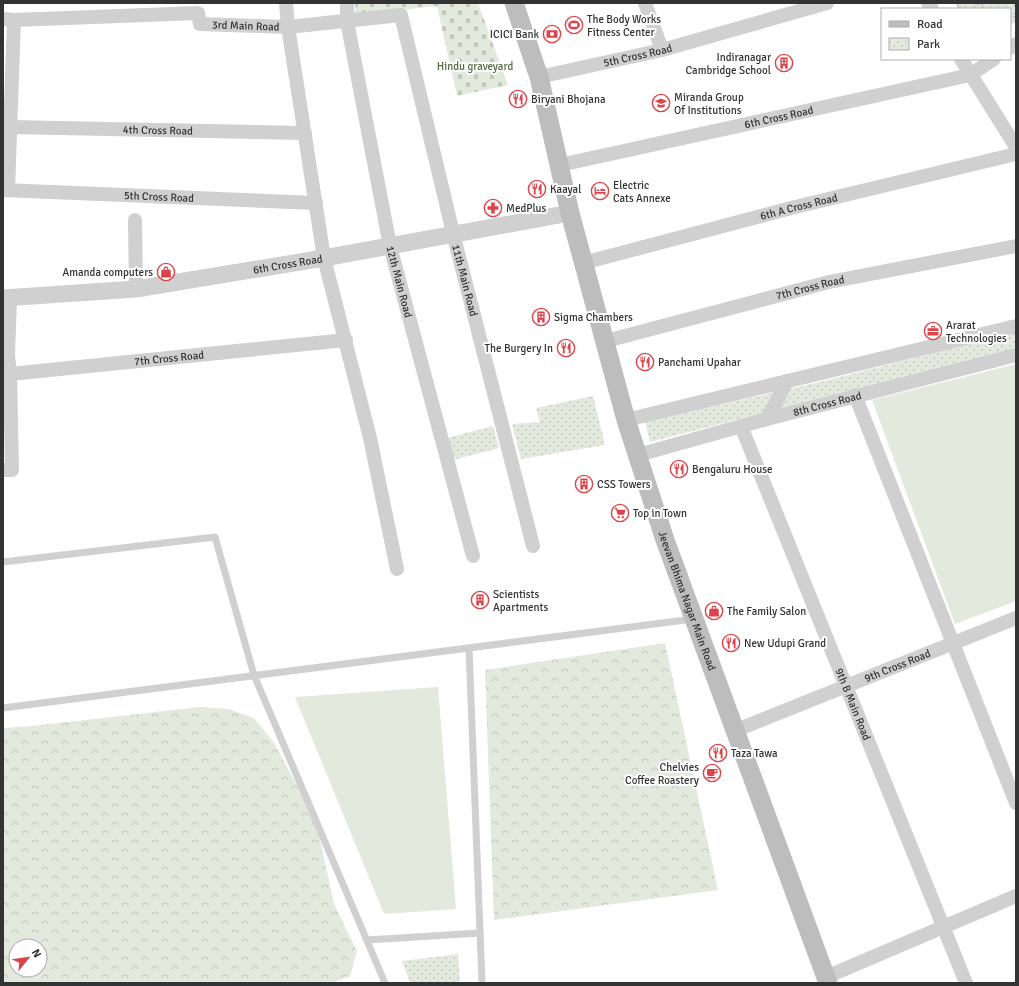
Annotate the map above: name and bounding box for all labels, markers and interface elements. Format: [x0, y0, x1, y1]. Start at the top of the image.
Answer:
legend [881, 8, 1011, 60]
place label: The Body Works Fitness Center [587, 13, 661, 39]
sports icon: The Body Works Fitness Center [564, 15, 584, 35]
text: Road [917, 17, 943, 32]
street label: 3rd Main Road [212, 18, 280, 33]
bank icon: ICICI Bank [542, 24, 562, 44]
place label: ICICI Bank [490, 28, 539, 41]
text: Park [917, 37, 940, 52]
street label: 5th Cross Road [602, 41, 674, 69]
place label: Indiranagar Cambridge School [686, 51, 771, 77]
building icon: Indiranagar Cambridge School [774, 53, 794, 73]
park label: Hindu graveyard [437, 60, 513, 73]
restaurant icon: Biryani Bhojana [508, 89, 528, 109]
place label: Miranda Group Of Institutions [674, 91, 744, 117]
place label: Biryani Bhojana [531, 93, 606, 106]
school or university icon: Miranda Group Of Institutions [651, 93, 671, 113]
street label: 6th Cross Road [743, 103, 815, 131]
street label: 4th Cross Road [123, 123, 193, 137]
restaurant icon: Kaayal [527, 179, 547, 199]
place label: Electric Cats Annexe [613, 179, 671, 205]
hotel icon: Electric Cats Annexe [590, 181, 610, 201]
place label: Kaayal [550, 183, 581, 196]
street label: 5th Cross Road [124, 189, 194, 204]
street label: 6th A Cross Road [759, 191, 839, 222]
pharmacy icon: MedPlus [483, 198, 503, 218]
place label: MedPlus [506, 202, 547, 215]
street label: 11th Main Road [450, 243, 481, 318]
street label: 12th Main Road [384, 244, 415, 319]
street label: 6th Cross Road [252, 252, 323, 276]
shop icon: Amanda computers [156, 262, 176, 282]
place label: Amanda computers [63, 266, 153, 279]
street label: 7th Cross Road [774, 273, 846, 302]
building icon: Sigma Chambers [531, 307, 551, 327]
place label: Sigma Chambers [554, 311, 633, 324]
place label: Ararat Technologies [946, 319, 1007, 345]
office icon: Ararat Technologies [923, 321, 943, 341]
restaurant icon: The Burgery In [556, 338, 576, 358]
place label: The Burgery In [485, 342, 553, 355]
street label: 7th Cross Road [133, 348, 205, 368]
restaurant icon: Panchami Upahar [635, 352, 655, 372]
place label: Panchami Upahar [658, 356, 741, 369]
street label: 8th Cross Road [792, 388, 863, 419]
restaurant icon: Bengaluru House [669, 459, 689, 479]
place label: Bengaluru House [692, 463, 773, 476]
building icon: CSS Towers [574, 474, 594, 494]
place label: CSS Towers [597, 478, 651, 491]
supermarket icon: Top in Town [610, 503, 630, 523]
place label: Top in Town [633, 507, 687, 520]
street label: Jeevan Bhima Nagar Main Road [656, 529, 719, 672]
place label: Scientists Apartments [493, 588, 548, 614]
building icon: Scientists Apartments [470, 590, 490, 610]
shop icon: The Family Salon [704, 601, 724, 621]
place label: The Family Salon [727, 605, 806, 618]
restaurant icon: New Udupi Grand [721, 633, 741, 653]
place label: New Udupi Grand [744, 637, 826, 650]
street label: 9th Cross Road [862, 646, 932, 685]
street label: 9th B Main Road [833, 666, 874, 742]
restaurant icon: Taza Tawa [708, 743, 728, 763]
place label: Taza Tawa [731, 747, 778, 760]
place label: Chelvies Coffee Roastery [625, 761, 700, 787]
cafe icon: Chelvies Coffee Roastery [702, 763, 722, 783]
north arrow [8, 938, 48, 978]
text: N [29, 947, 44, 960]

